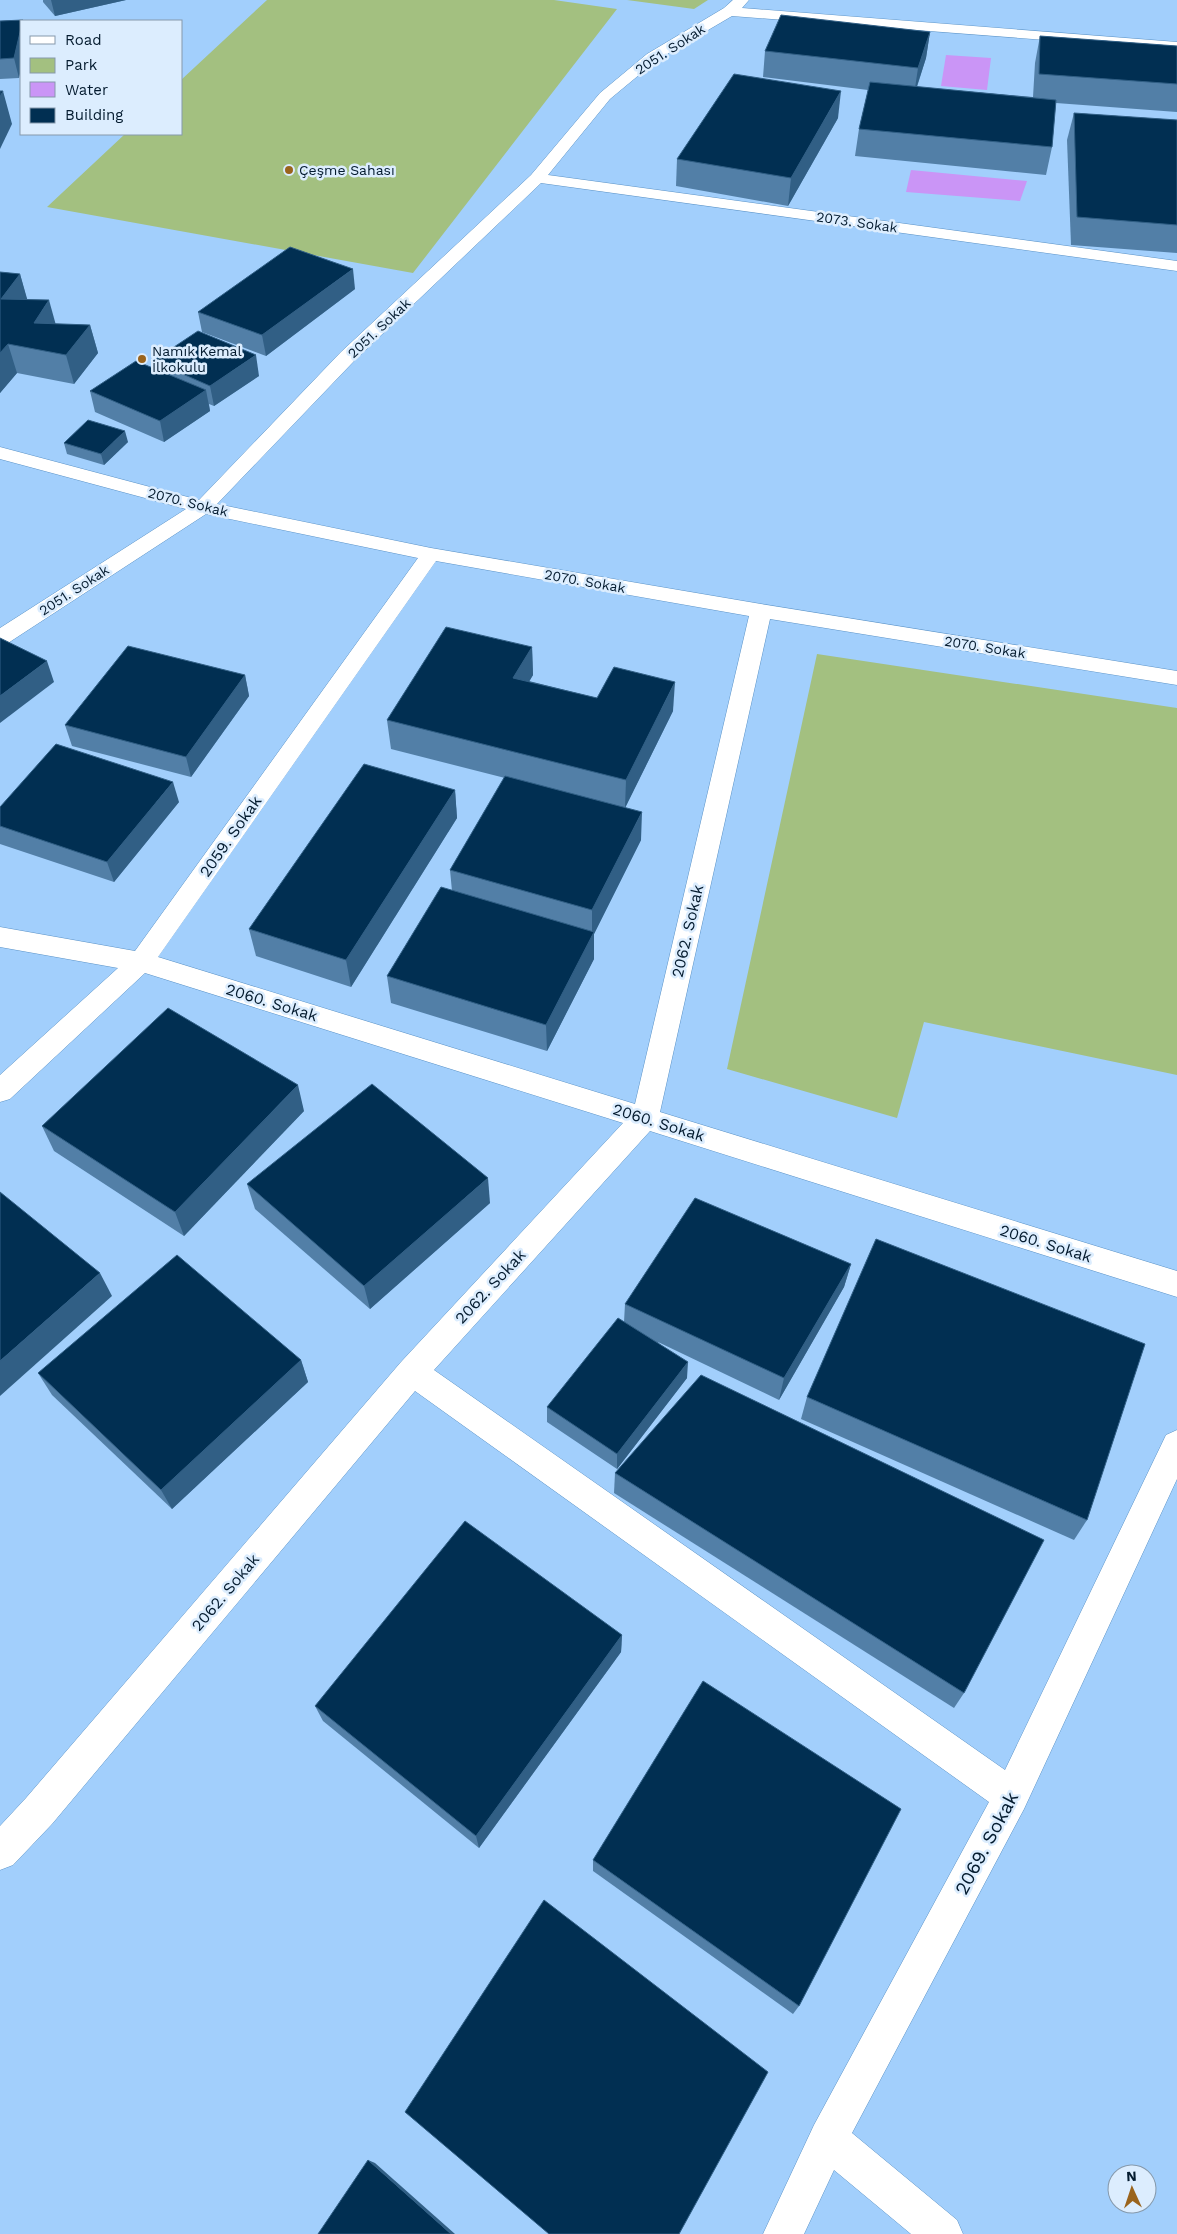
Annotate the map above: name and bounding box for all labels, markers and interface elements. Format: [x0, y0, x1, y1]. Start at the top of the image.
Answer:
legend [20, 20, 182, 135]
street label: 2051. Sokak [632, 20, 708, 77]
text: Road [65, 31, 102, 49]
text: Park [65, 56, 98, 74]
text: Water [65, 81, 108, 99]
text: Building [65, 106, 123, 124]
place label: Çeşme Sahası [299, 162, 395, 178]
marker: Çeşme Sahası [283, 164, 295, 176]
street label: 2073. Sokak [815, 208, 899, 236]
street label: 2051. Sokak [344, 295, 414, 361]
place label: Namık Kemal İlkokulu [152, 343, 243, 375]
marker: Namık Kemal İlkokulu [136, 353, 148, 365]
street label: 2070. Sokak [146, 484, 230, 520]
street label: 2051. Sokak [36, 561, 112, 618]
street label: 2070. Sokak [543, 566, 627, 596]
street label: 2070. Sokak [943, 633, 1027, 661]
street label: 2059. Sokak [195, 792, 265, 881]
street label: 2062. Sokak [668, 883, 707, 980]
street label: 2060. Sokak [224, 979, 320, 1025]
street label: 2060. Sokak [611, 1099, 707, 1145]
street label: 2060. Sokak [998, 1220, 1094, 1266]
street label: 2062. Sokak [451, 1245, 530, 1328]
street label: 2062. Sokak [188, 1550, 263, 1635]
street label: 2069. Sokak [950, 1788, 1023, 1899]
north arrow [1107, 2164, 1157, 2214]
text: N [1126, 2168, 1137, 2184]

